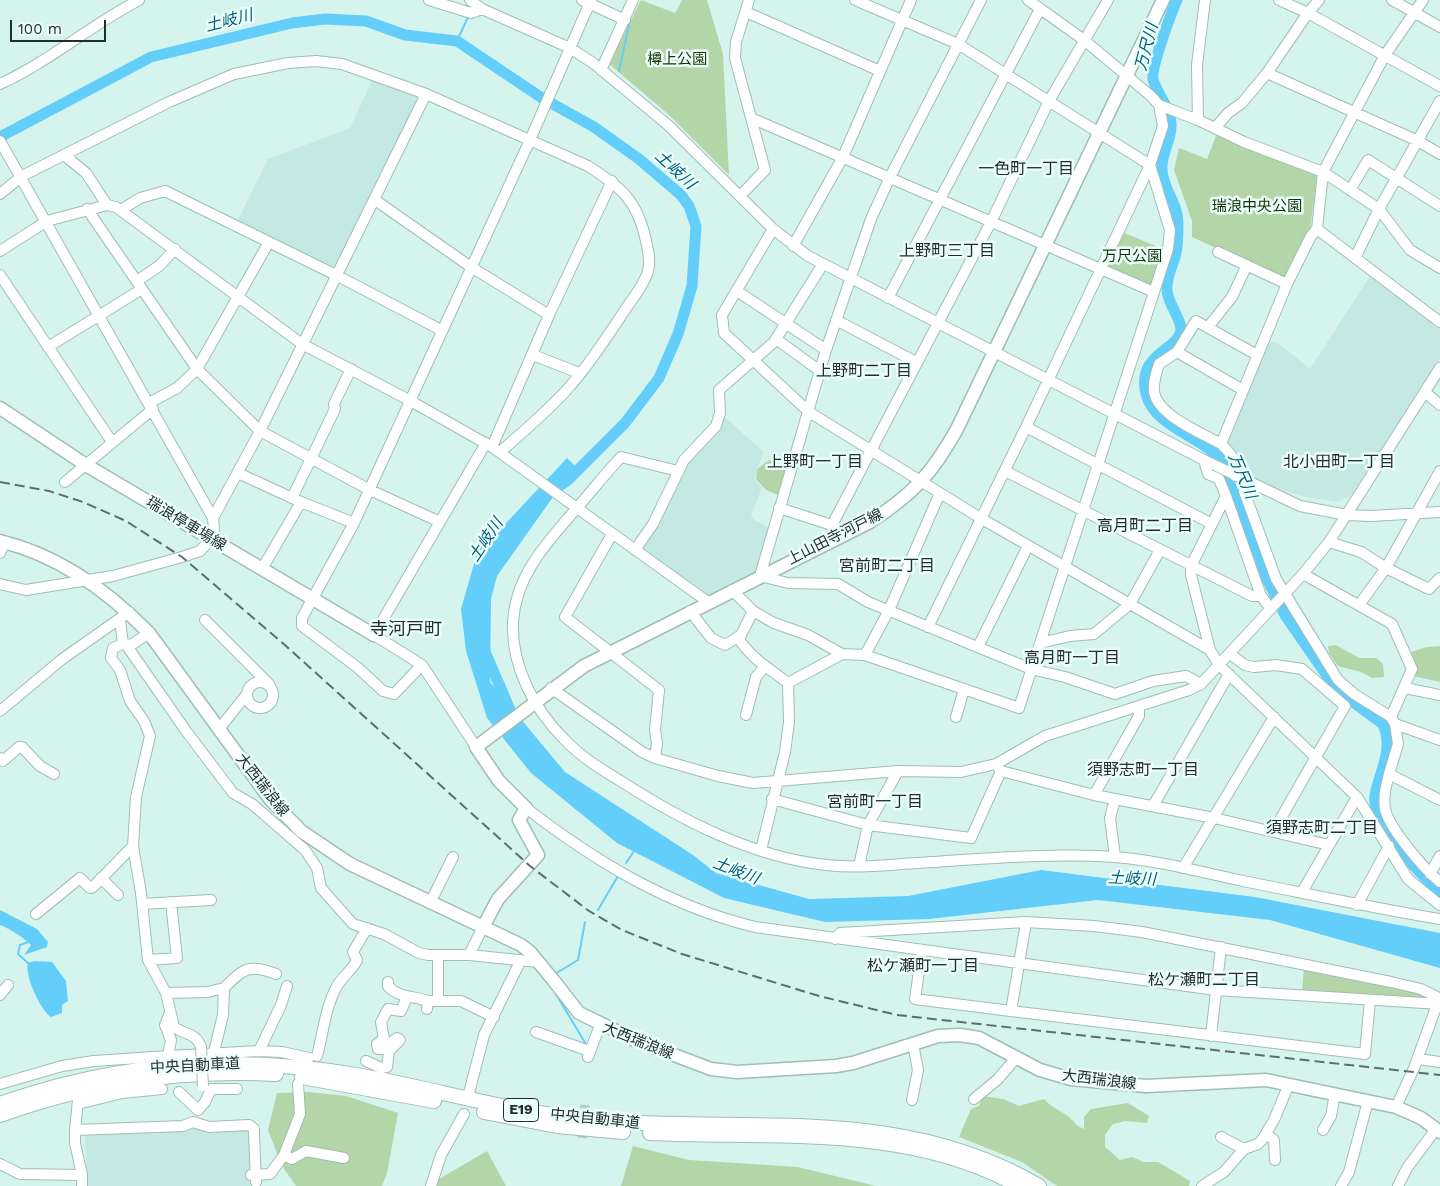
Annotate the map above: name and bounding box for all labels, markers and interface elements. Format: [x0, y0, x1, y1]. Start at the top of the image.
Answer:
water label: 土岐川 [203, 6, 255, 36]
scale bar [12, 10, 109, 42]
text: 100 m [18, 20, 62, 38]
water label: 万尺川 [1132, 21, 1162, 73]
park label: 樽上公園 [647, 51, 707, 69]
water label: 土岐川 [651, 147, 699, 193]
district label: 一色町一丁目 [978, 159, 1074, 179]
park label: 瑞浪中央公園 [1212, 198, 1302, 216]
district label: 上野町三丁目 [899, 241, 995, 261]
park label: 万尺公園 [1102, 248, 1162, 266]
district label: 上野町二丁目 [816, 361, 912, 381]
water label: 万尺川 [1224, 450, 1260, 502]
district label: 上野町一丁目 [767, 452, 863, 472]
district label: 北小田町一丁目 [1283, 452, 1395, 472]
street label: 瑞浪停車場線 [143, 493, 229, 555]
street label: 上山田寺河戸線 [784, 505, 886, 569]
water label: 土岐川 [465, 515, 507, 565]
district label: 高月町二丁目 [1097, 516, 1193, 536]
district label: 宮前町二丁目 [839, 556, 935, 576]
district label: 寺河戸町 [370, 619, 442, 641]
district label: 高月町一丁目 [1024, 648, 1120, 668]
street label: 大西瑞浪線 [232, 750, 292, 820]
district label: 須野志町一丁目 [1087, 760, 1199, 780]
district label: 宮前町一丁目 [827, 792, 923, 812]
district label: 須野志町二丁目 [1266, 818, 1378, 838]
water label: 土岐川 [710, 853, 762, 889]
water label: 土岐川 [1108, 869, 1156, 889]
district label: 松ケ瀬町一丁目 [867, 956, 979, 976]
district label: 松ケ瀬町二丁目 [1148, 970, 1260, 990]
street label: 大西瑞浪線 [600, 1019, 676, 1063]
street label: 中央自動車道 [150, 1055, 240, 1077]
street label: 大西瑞浪線 [1061, 1066, 1137, 1094]
road number: E19 [504, 1098, 538, 1122]
street label: 中央自動車道 [549, 1105, 641, 1133]

